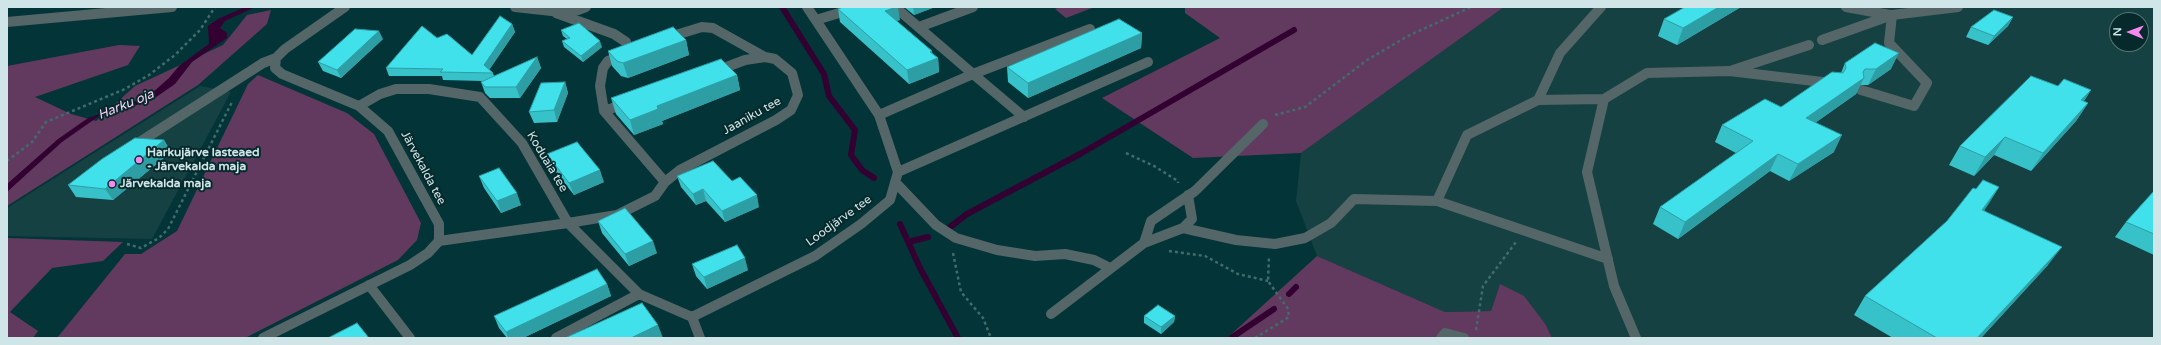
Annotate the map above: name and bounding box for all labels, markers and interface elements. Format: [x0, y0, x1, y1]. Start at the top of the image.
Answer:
north arrow [2109, 12, 2149, 52]
text: N [2111, 27, 2124, 36]
water label: Harku oja [96, 87, 156, 123]
street label: Jaaniku tee [720, 94, 784, 138]
street label: Järvekalda tee [397, 129, 449, 207]
street label: Koduaia tee [523, 129, 571, 195]
place label: Harkujärve lasteaed - Järvekalda maja [147, 146, 260, 174]
marker: Harkujärve lasteaed - Järvekalda maja [134, 155, 144, 165]
place label: Järvekalda maja [120, 177, 211, 191]
marker: Järvekalda maja [107, 179, 117, 189]
street label: Loodjärve tee [803, 192, 875, 250]

